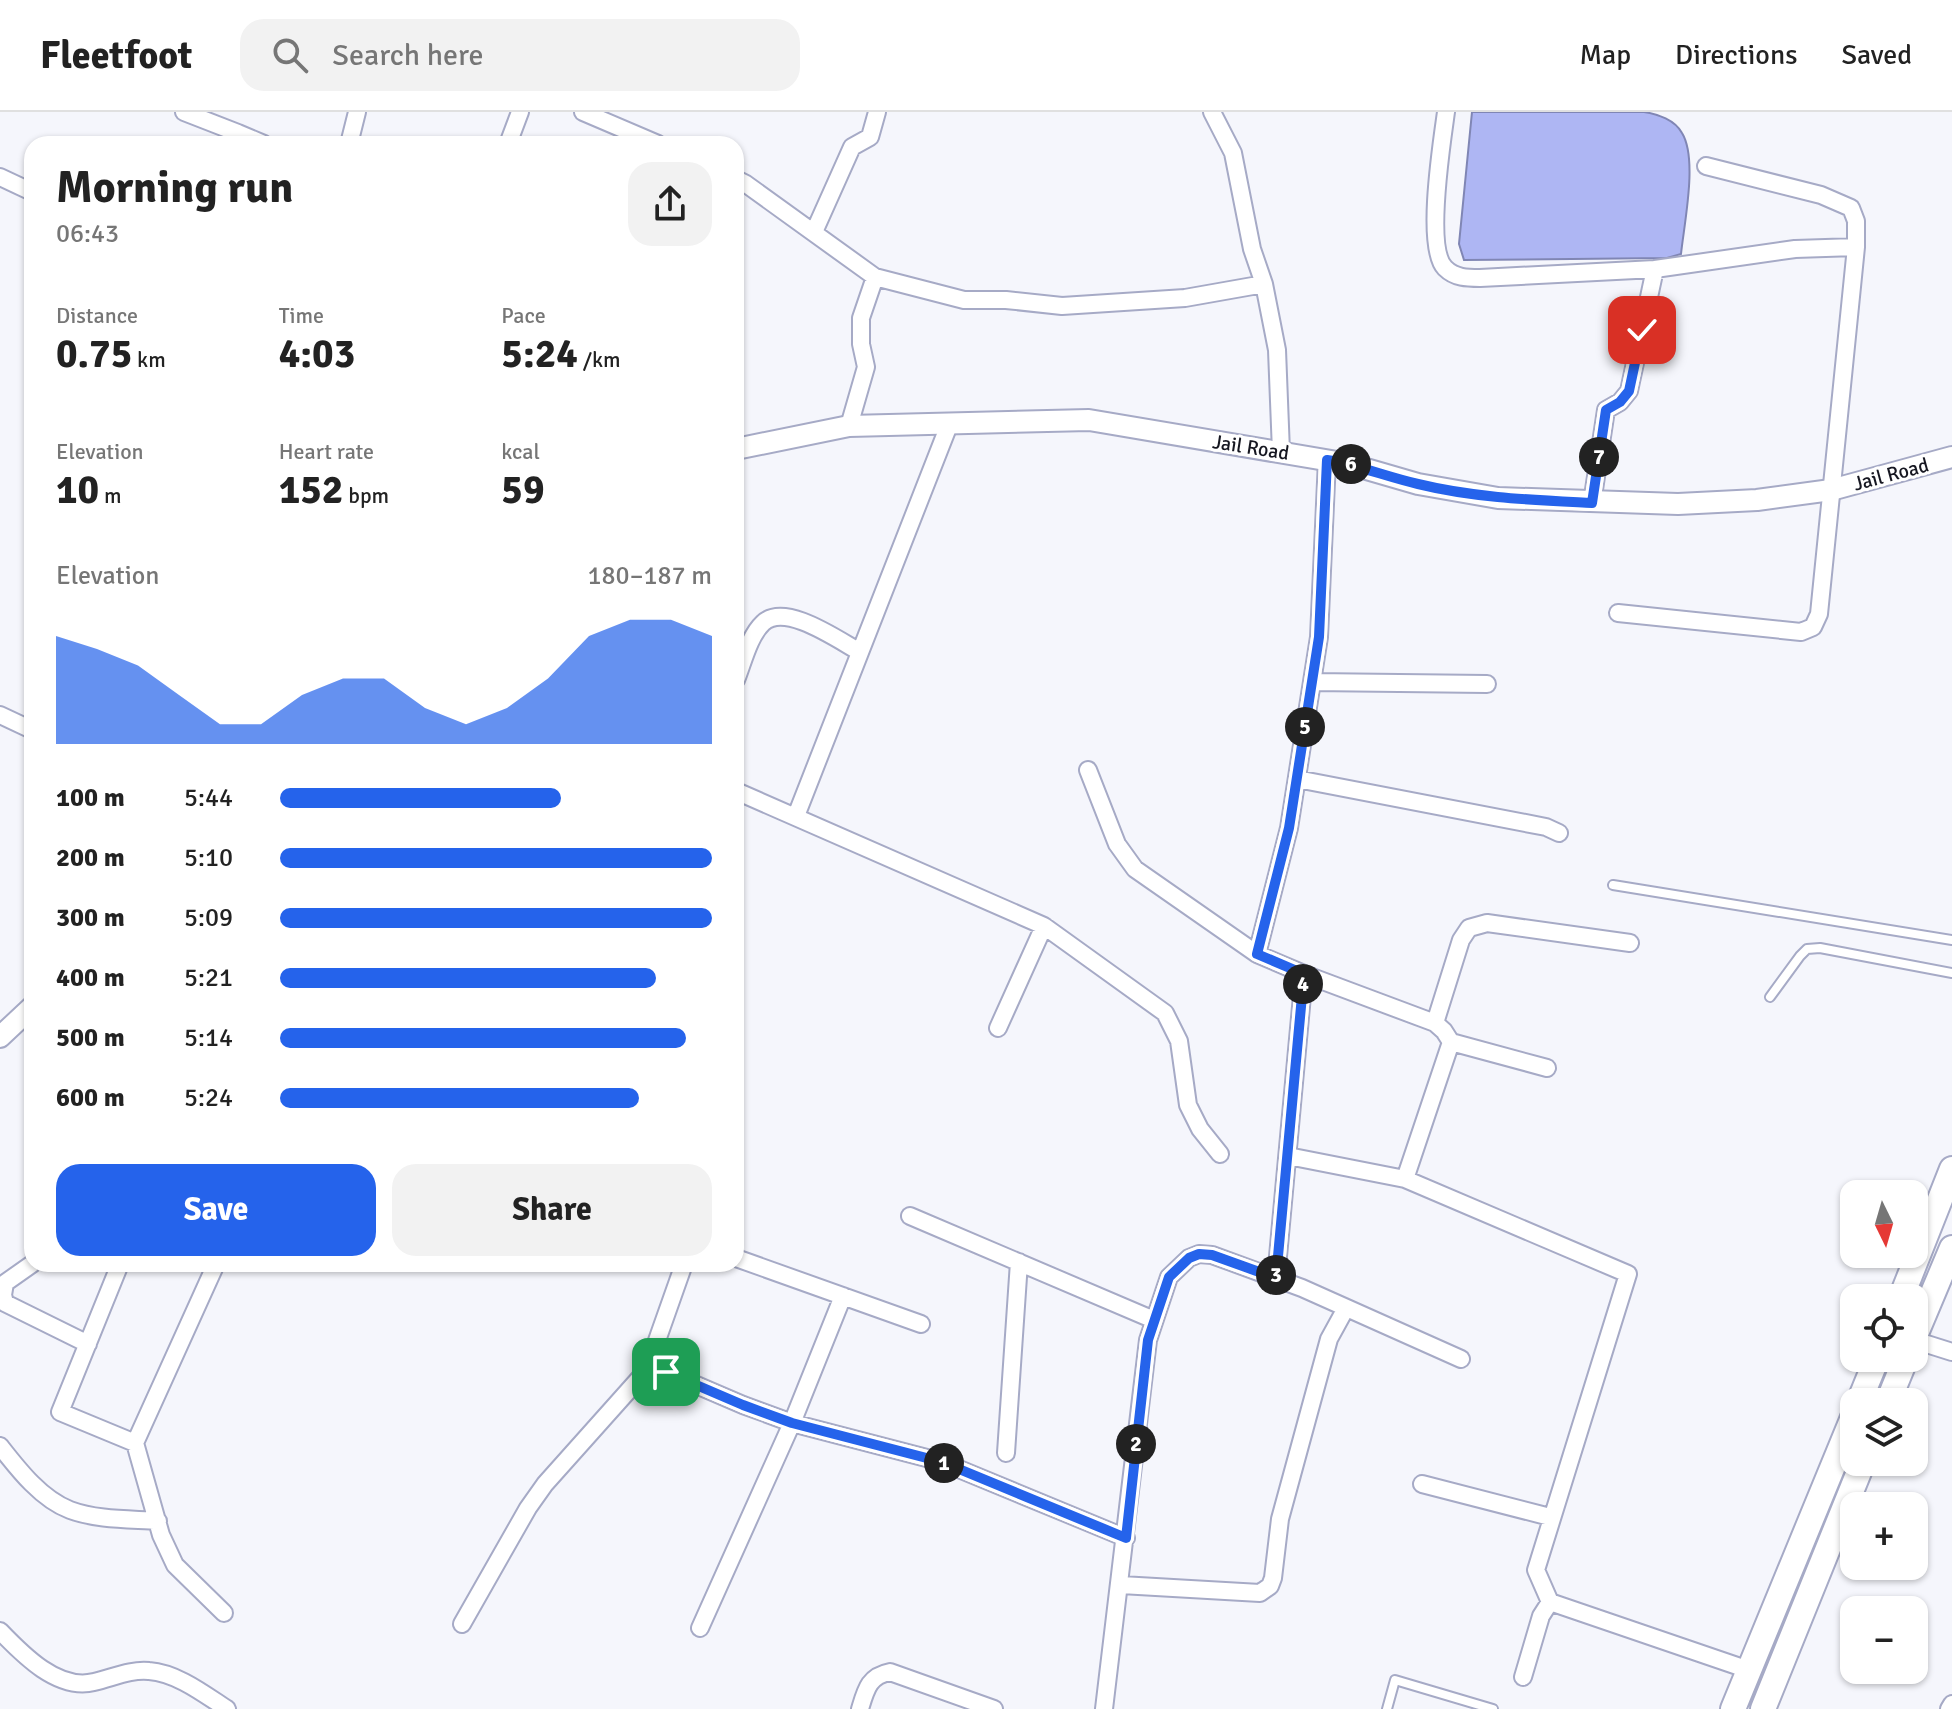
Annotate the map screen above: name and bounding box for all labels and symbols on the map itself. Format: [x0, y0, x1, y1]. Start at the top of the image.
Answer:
pin [1608, 296, 1676, 364]
street label: Jail Road [1211, 429, 1291, 466]
pin: 7 [1579, 437, 1619, 477]
pin: 6 [1331, 444, 1371, 484]
street label: Jail Road [1851, 452, 1932, 497]
pin: 5 [1285, 707, 1325, 747]
pin: 4 [1283, 964, 1323, 1004]
north arrow [1840, 1180, 1928, 1268]
pin: 3 [1256, 1255, 1296, 1295]
pin [632, 1338, 700, 1406]
pin: 2 [1116, 1424, 1156, 1464]
pin: 1 [924, 1443, 964, 1483]

